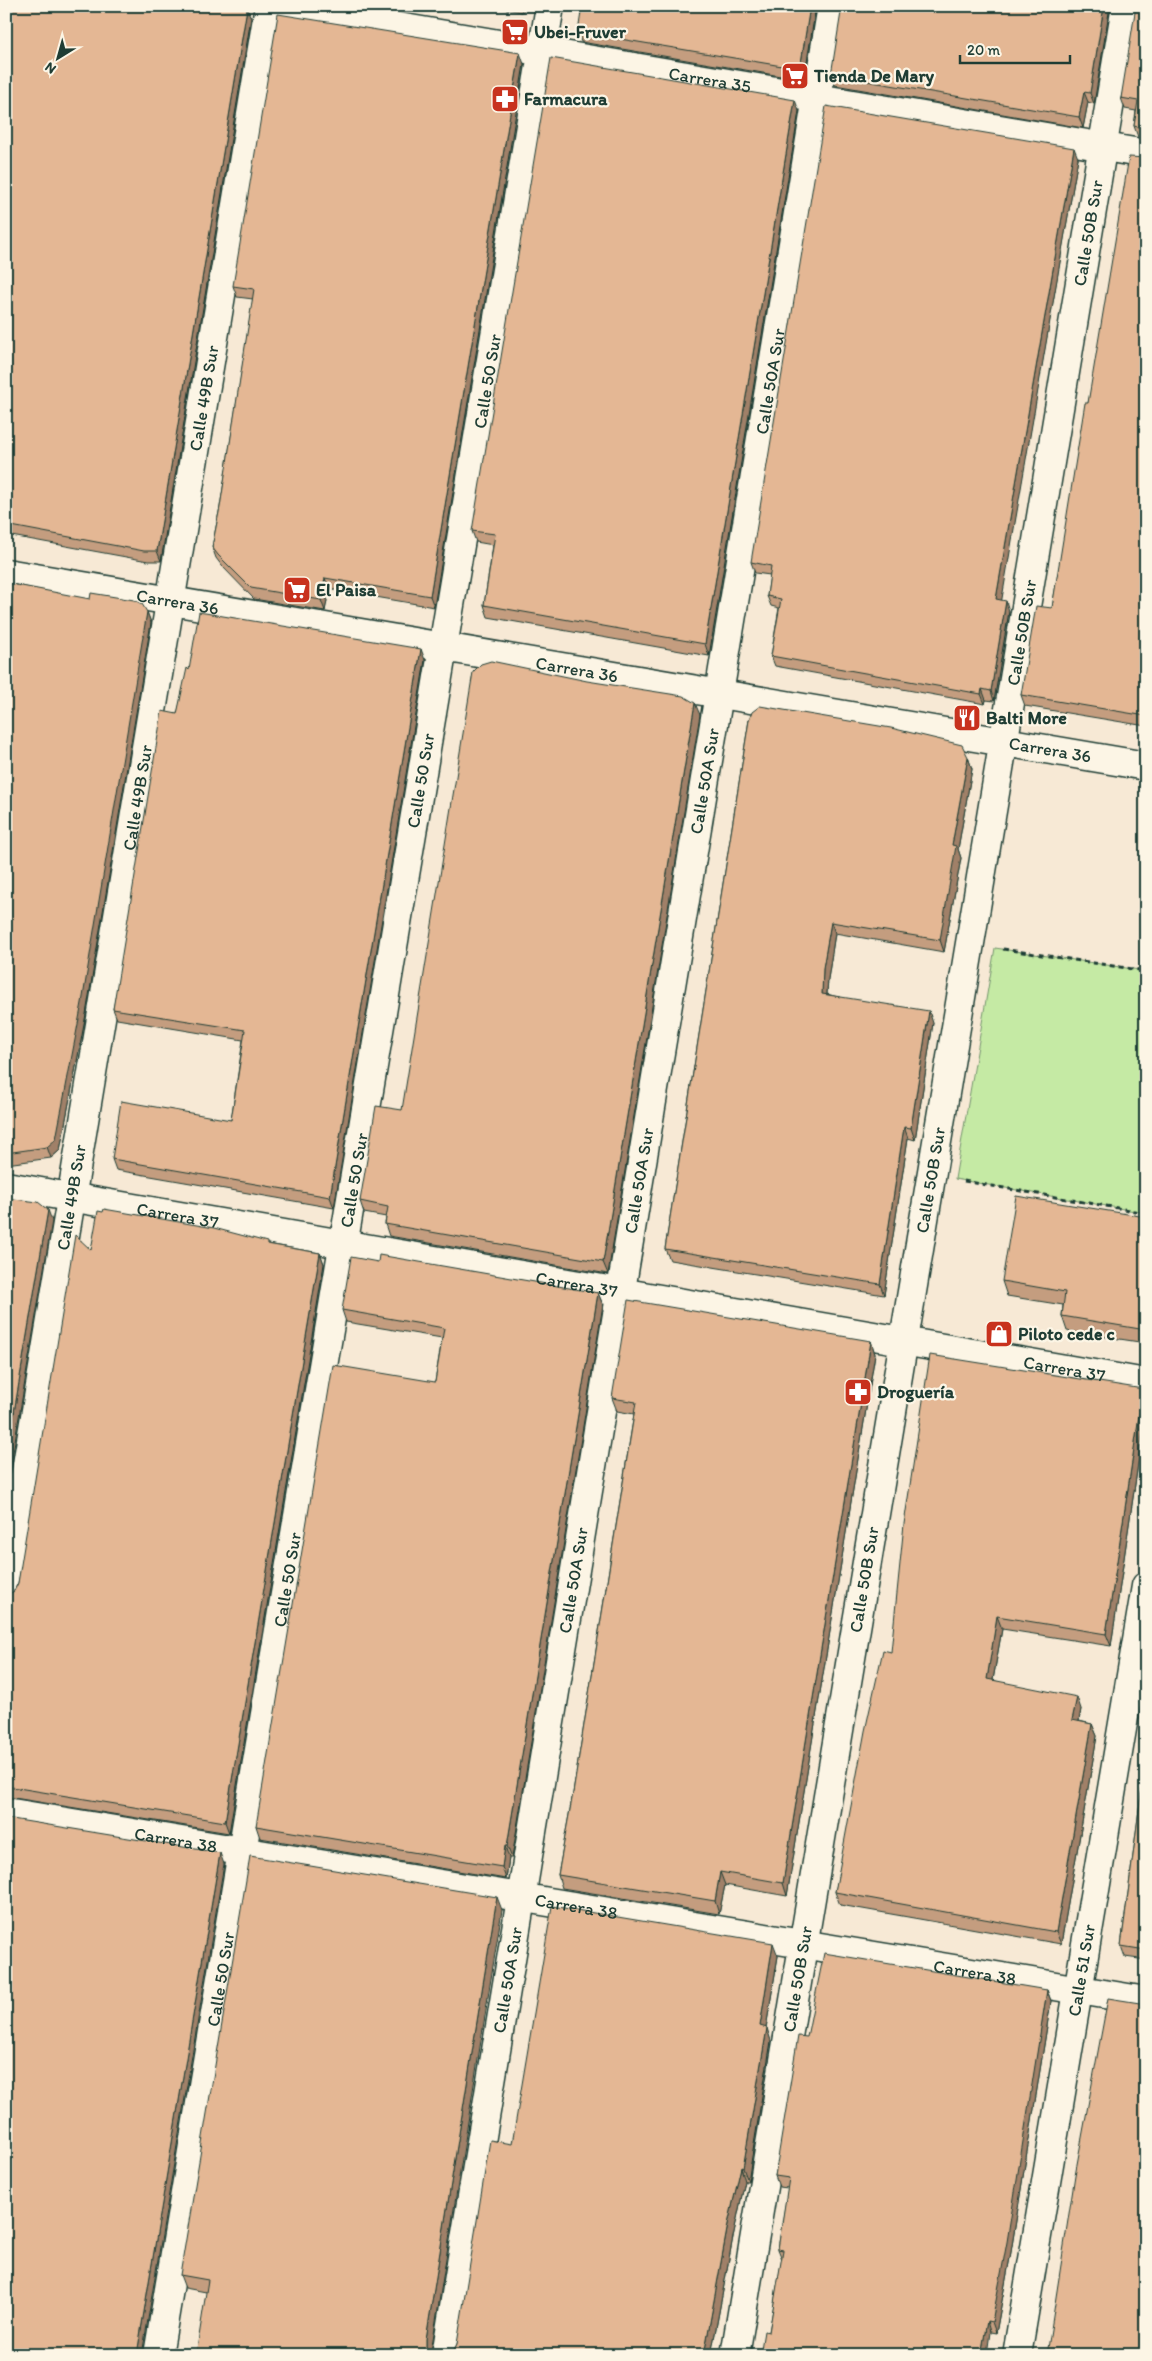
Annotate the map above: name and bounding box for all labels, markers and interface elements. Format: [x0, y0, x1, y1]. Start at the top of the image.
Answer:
supermarket icon: Ubei-Fruver [500, 17, 530, 47]
place label: Ubei-Fruver [534, 21, 627, 43]
north arrow [32, 32, 82, 82]
scale bar [960, 32, 1070, 64]
text: 20 m [967, 41, 1001, 59]
text: N [42, 58, 59, 78]
supermarket icon: Tienda De Mary [780, 61, 810, 91]
street label: Carrera 35 [667, 62, 753, 98]
place label: Tienda De Mary [813, 65, 935, 87]
pharmacy icon: Farmacura [490, 84, 520, 114]
place label: Farmacura [524, 88, 608, 110]
street label: Calle 50B Sur [1069, 178, 1108, 288]
street label: Calle 50A Sur [751, 326, 790, 436]
street label: Calle 50 Sur [469, 331, 506, 430]
street label: Calle 49B Sur [184, 343, 224, 453]
supermarket icon: El Paisa [282, 575, 312, 605]
street label: Calle 50B Sur [1002, 577, 1041, 687]
place label: El Paisa [316, 579, 377, 601]
street label: Carrera 36 [135, 584, 221, 620]
street label: Carrera 36 [534, 652, 620, 687]
restaurant icon: Balti More [952, 703, 982, 733]
place label: Balti More [986, 707, 1067, 729]
street label: Calle 50A Sur [685, 726, 724, 836]
street label: Calle 50 Sur [402, 731, 440, 830]
street label: Carrera 36 [1007, 732, 1093, 768]
street label: Calle 49B Sur [118, 742, 157, 852]
street label: Calle 50A Sur [619, 1125, 659, 1235]
street label: Calle 50B Sur [911, 1125, 950, 1235]
street label: Calle 50 Sur [335, 1130, 373, 1229]
street label: Calle 49B Sur [52, 1142, 91, 1252]
street label: Carrera 37 [135, 1198, 220, 1234]
street label: Carrera 37 [534, 1267, 619, 1302]
shop icon: Piloto cede c [984, 1319, 1014, 1349]
place label: Piloto cede c [1018, 1323, 1116, 1345]
street label: Carrera 37 [1022, 1351, 1107, 1387]
pharmacy icon: Droguería [843, 1377, 873, 1407]
place label: Droguería [877, 1381, 955, 1403]
street label: Calle 50B Sur [844, 1524, 884, 1634]
street label: Calle 50A Sur [554, 1525, 593, 1635]
street label: Calle 50 Sur [269, 1530, 306, 1629]
street label: Carrera 38 [133, 1822, 219, 1858]
street label: Carrera 38 [533, 1889, 619, 1924]
street label: Calle 51 Sur [1063, 1922, 1100, 2018]
street label: Calle 50B Sur [778, 1924, 817, 2034]
street label: Calle 50A Sur [488, 1925, 527, 2035]
street label: Calle 50 Sur [202, 1929, 240, 2028]
street label: Carrera 38 [932, 1955, 1018, 1990]

